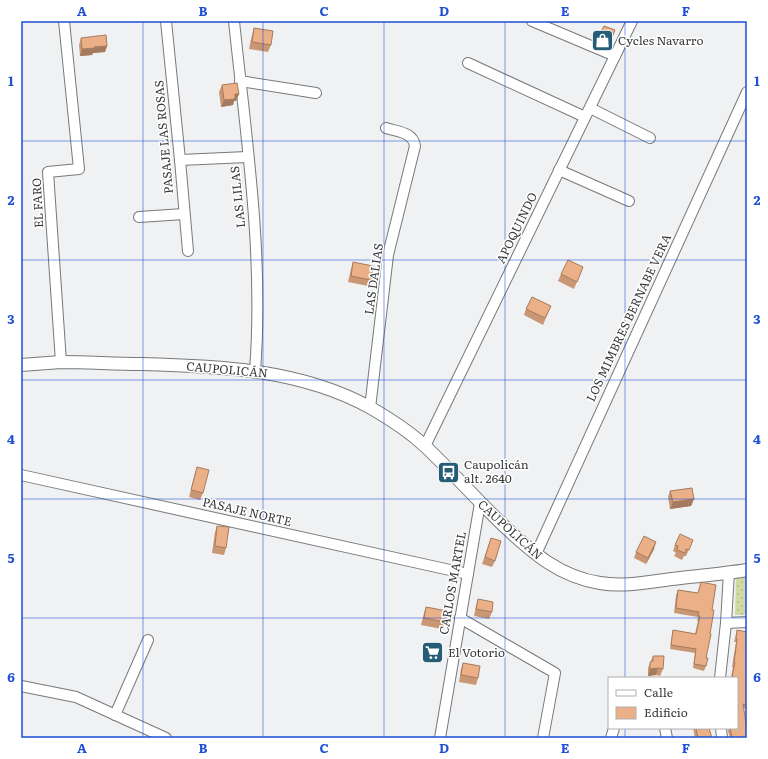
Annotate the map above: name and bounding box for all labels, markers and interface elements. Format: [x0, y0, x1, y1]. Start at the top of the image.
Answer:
text: A [77, 1, 87, 20]
text: B [199, 1, 208, 20]
text: C [319, 1, 329, 20]
text: D [439, 1, 449, 20]
text: E [561, 1, 570, 20]
text: F [682, 1, 690, 20]
shop icon: Cycles Navarro [590, 28, 616, 54]
place label: Cycles Navarro [618, 31, 703, 49]
text: 1 [8, 71, 14, 90]
text: 1 [754, 71, 760, 90]
street label: PASAJE LAS ROSAS [149, 79, 177, 195]
street label: LAS LILAS [225, 165, 249, 229]
street label: EL FARO [27, 178, 47, 229]
street label: APOQUINDO [491, 189, 541, 266]
text: 2 [8, 190, 15, 209]
text: 2 [754, 190, 761, 209]
street label: LOS MIMBRES BERNABE VERA [581, 230, 675, 405]
street label: LAS DALIAS [359, 242, 387, 316]
text: 3 [7, 309, 15, 328]
text: 3 [753, 309, 761, 328]
street label: CAUPOLICÁN [186, 356, 269, 382]
text: 4 [7, 429, 15, 448]
text: 4 [753, 429, 761, 448]
place label: Caupolicán alt. 2640 [464, 455, 529, 487]
bus stop icon: Caupolicán alt. 2640 [436, 459, 462, 485]
street label: PASAJE NORTE [201, 492, 294, 530]
street label: CAUPOLICÁN [474, 495, 547, 563]
street label: CARLOS MARTEL [434, 530, 470, 636]
text: 5 [7, 548, 15, 567]
text: 5 [753, 548, 761, 567]
supermarket icon: El Votorio [420, 640, 446, 666]
place label: El Votorio [448, 643, 505, 661]
text: 6 [7, 667, 15, 686]
text: 6 [753, 667, 761, 686]
legend [608, 677, 738, 729]
text: Calle [644, 683, 673, 701]
text: Edificio [644, 703, 688, 721]
text: A [77, 738, 87, 757]
text: B [199, 738, 208, 757]
text: C [319, 738, 329, 757]
text: D [439, 738, 449, 757]
text: E [561, 738, 570, 757]
text: F [682, 738, 690, 757]

